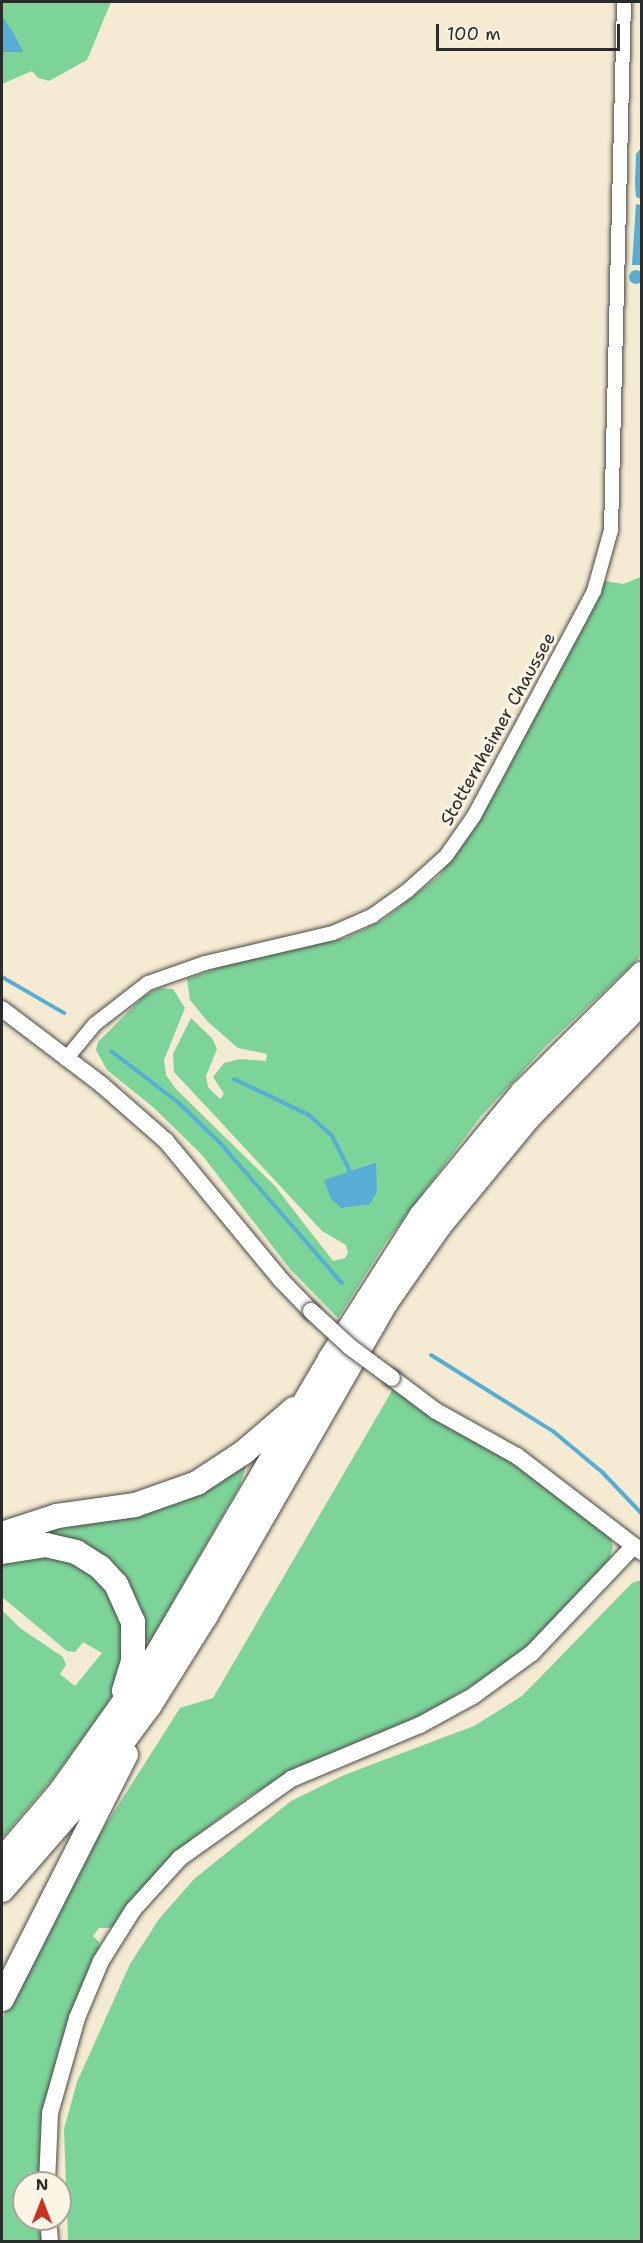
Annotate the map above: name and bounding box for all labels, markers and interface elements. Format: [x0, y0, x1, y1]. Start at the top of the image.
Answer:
scale bar [439, 12, 624, 50]
text: 100 m [447, 22, 501, 46]
street label: Stotternheimer Chaussee [436, 629, 560, 829]
north arrow [12, 2171, 72, 2231]
text: N [36, 2174, 48, 2195]

